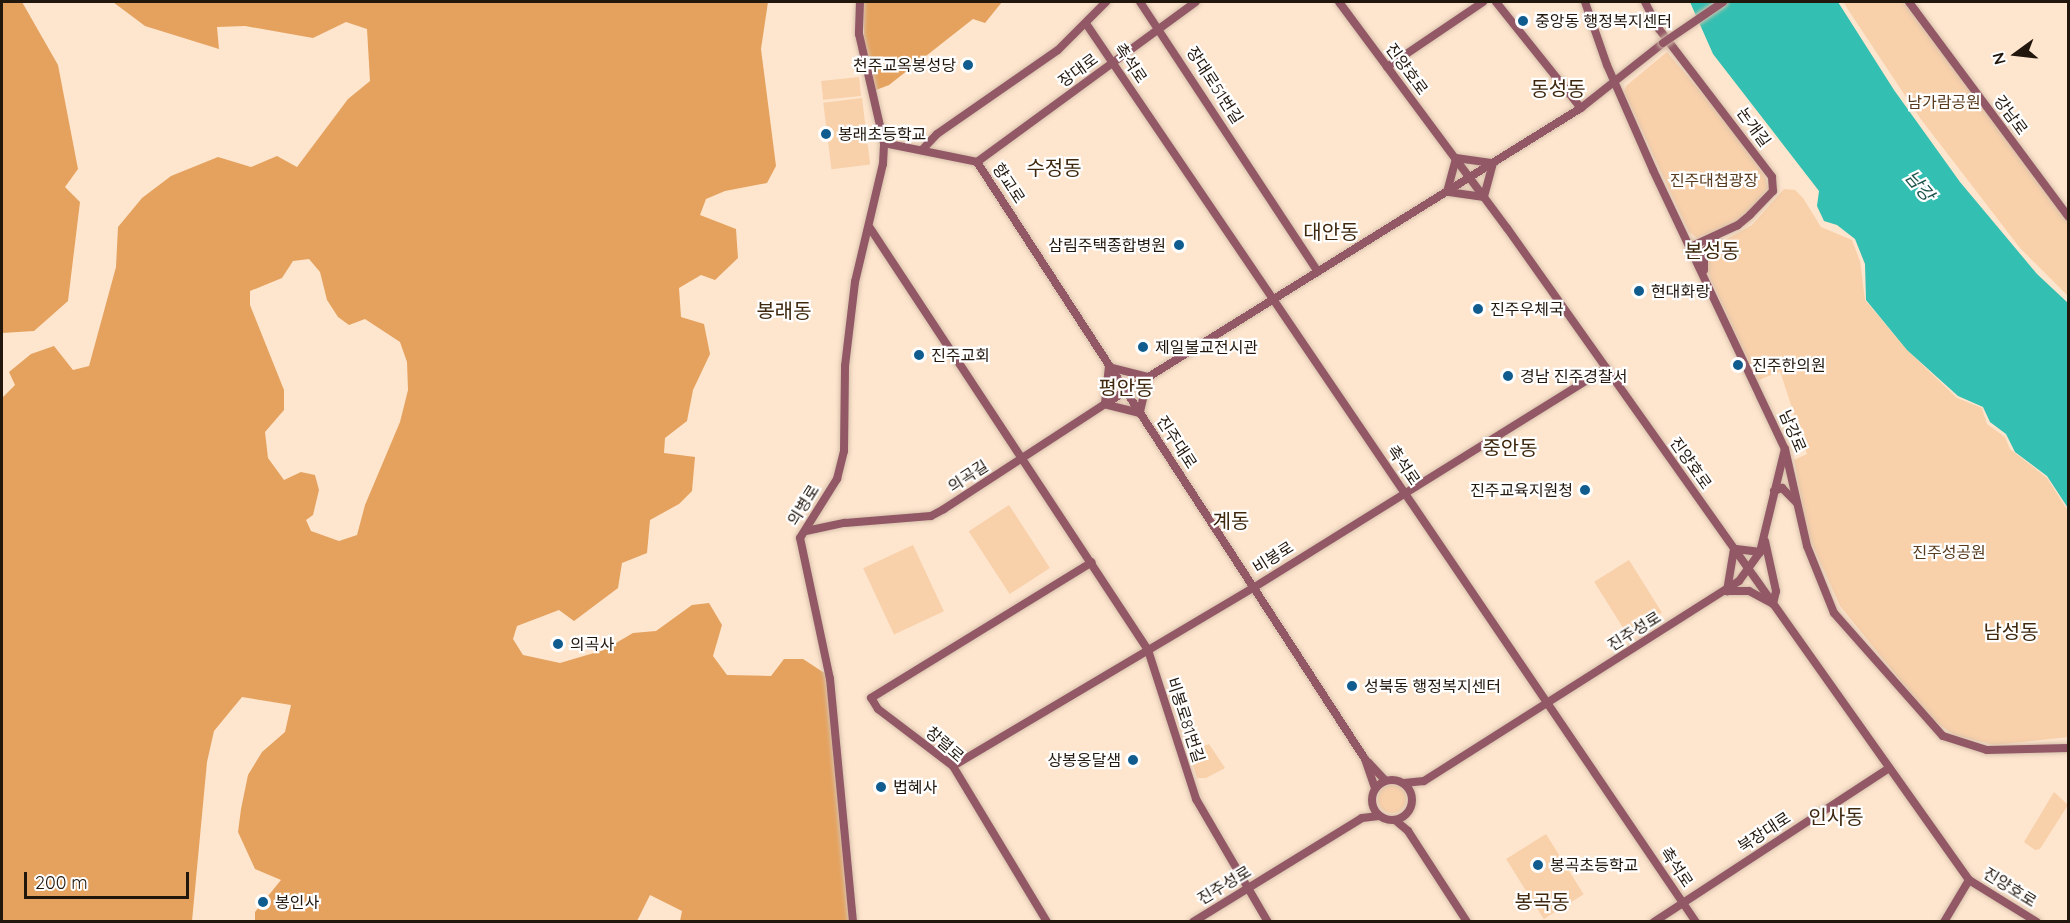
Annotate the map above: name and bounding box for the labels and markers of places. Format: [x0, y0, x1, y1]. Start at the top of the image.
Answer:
place label: 중앙동 행정복지센터 [1535, 11, 1672, 31]
marker: 중앙동 행정복지센터 [1516, 14, 1530, 28]
place label: 천주교옥봉성당 [853, 55, 956, 75]
marker: 천주교옥봉성당 [961, 58, 975, 72]
place label: 봉래초등학교 [838, 124, 926, 144]
marker: 봉래초등학교 [819, 127, 833, 141]
place label: 삼림주택종합병원 [1048, 235, 1166, 255]
marker: 삼림주택종합병원 [1170, 236, 1188, 254]
place label: 현대화랑 [1651, 281, 1710, 301]
marker: 현대화랑 [1632, 284, 1646, 298]
place label: 진주우체국 [1490, 299, 1564, 319]
marker: 진주우체국 [1471, 302, 1485, 316]
place label: 제일불교전시관 [1155, 337, 1258, 357]
marker: 제일불교전시관 [1136, 340, 1150, 354]
place label: 진주교회 [931, 345, 990, 365]
marker: 진주교회 [912, 348, 926, 362]
place label: 진주한의원 [1752, 355, 1826, 375]
marker: 진주한의원 [1729, 356, 1747, 374]
place label: 경남 진주경찰서 [1520, 366, 1627, 386]
marker: 경남 진주경찰서 [1501, 369, 1515, 383]
place label: 진주교육지원청 [1470, 480, 1573, 500]
marker: 진주교육지원청 [1578, 483, 1592, 497]
place label: 의곡사 [570, 634, 614, 654]
marker: 의곡사 [551, 637, 565, 651]
place label: 성북동 행정복지센터 [1364, 676, 1501, 696]
marker: 성북동 행정복지센터 [1345, 679, 1359, 693]
place label: 상봉옹달샘 [1047, 750, 1121, 770]
marker: 상봉옹달샘 [1126, 753, 1140, 767]
place label: 법혜사 [893, 777, 937, 797]
marker: 법혜사 [874, 780, 888, 794]
place label: 봉곡초등학교 [1550, 855, 1638, 875]
marker: 봉곡초등학교 [1531, 858, 1545, 872]
place label: 봉인사 [275, 892, 319, 912]
marker: 봉인사 [256, 895, 270, 909]

